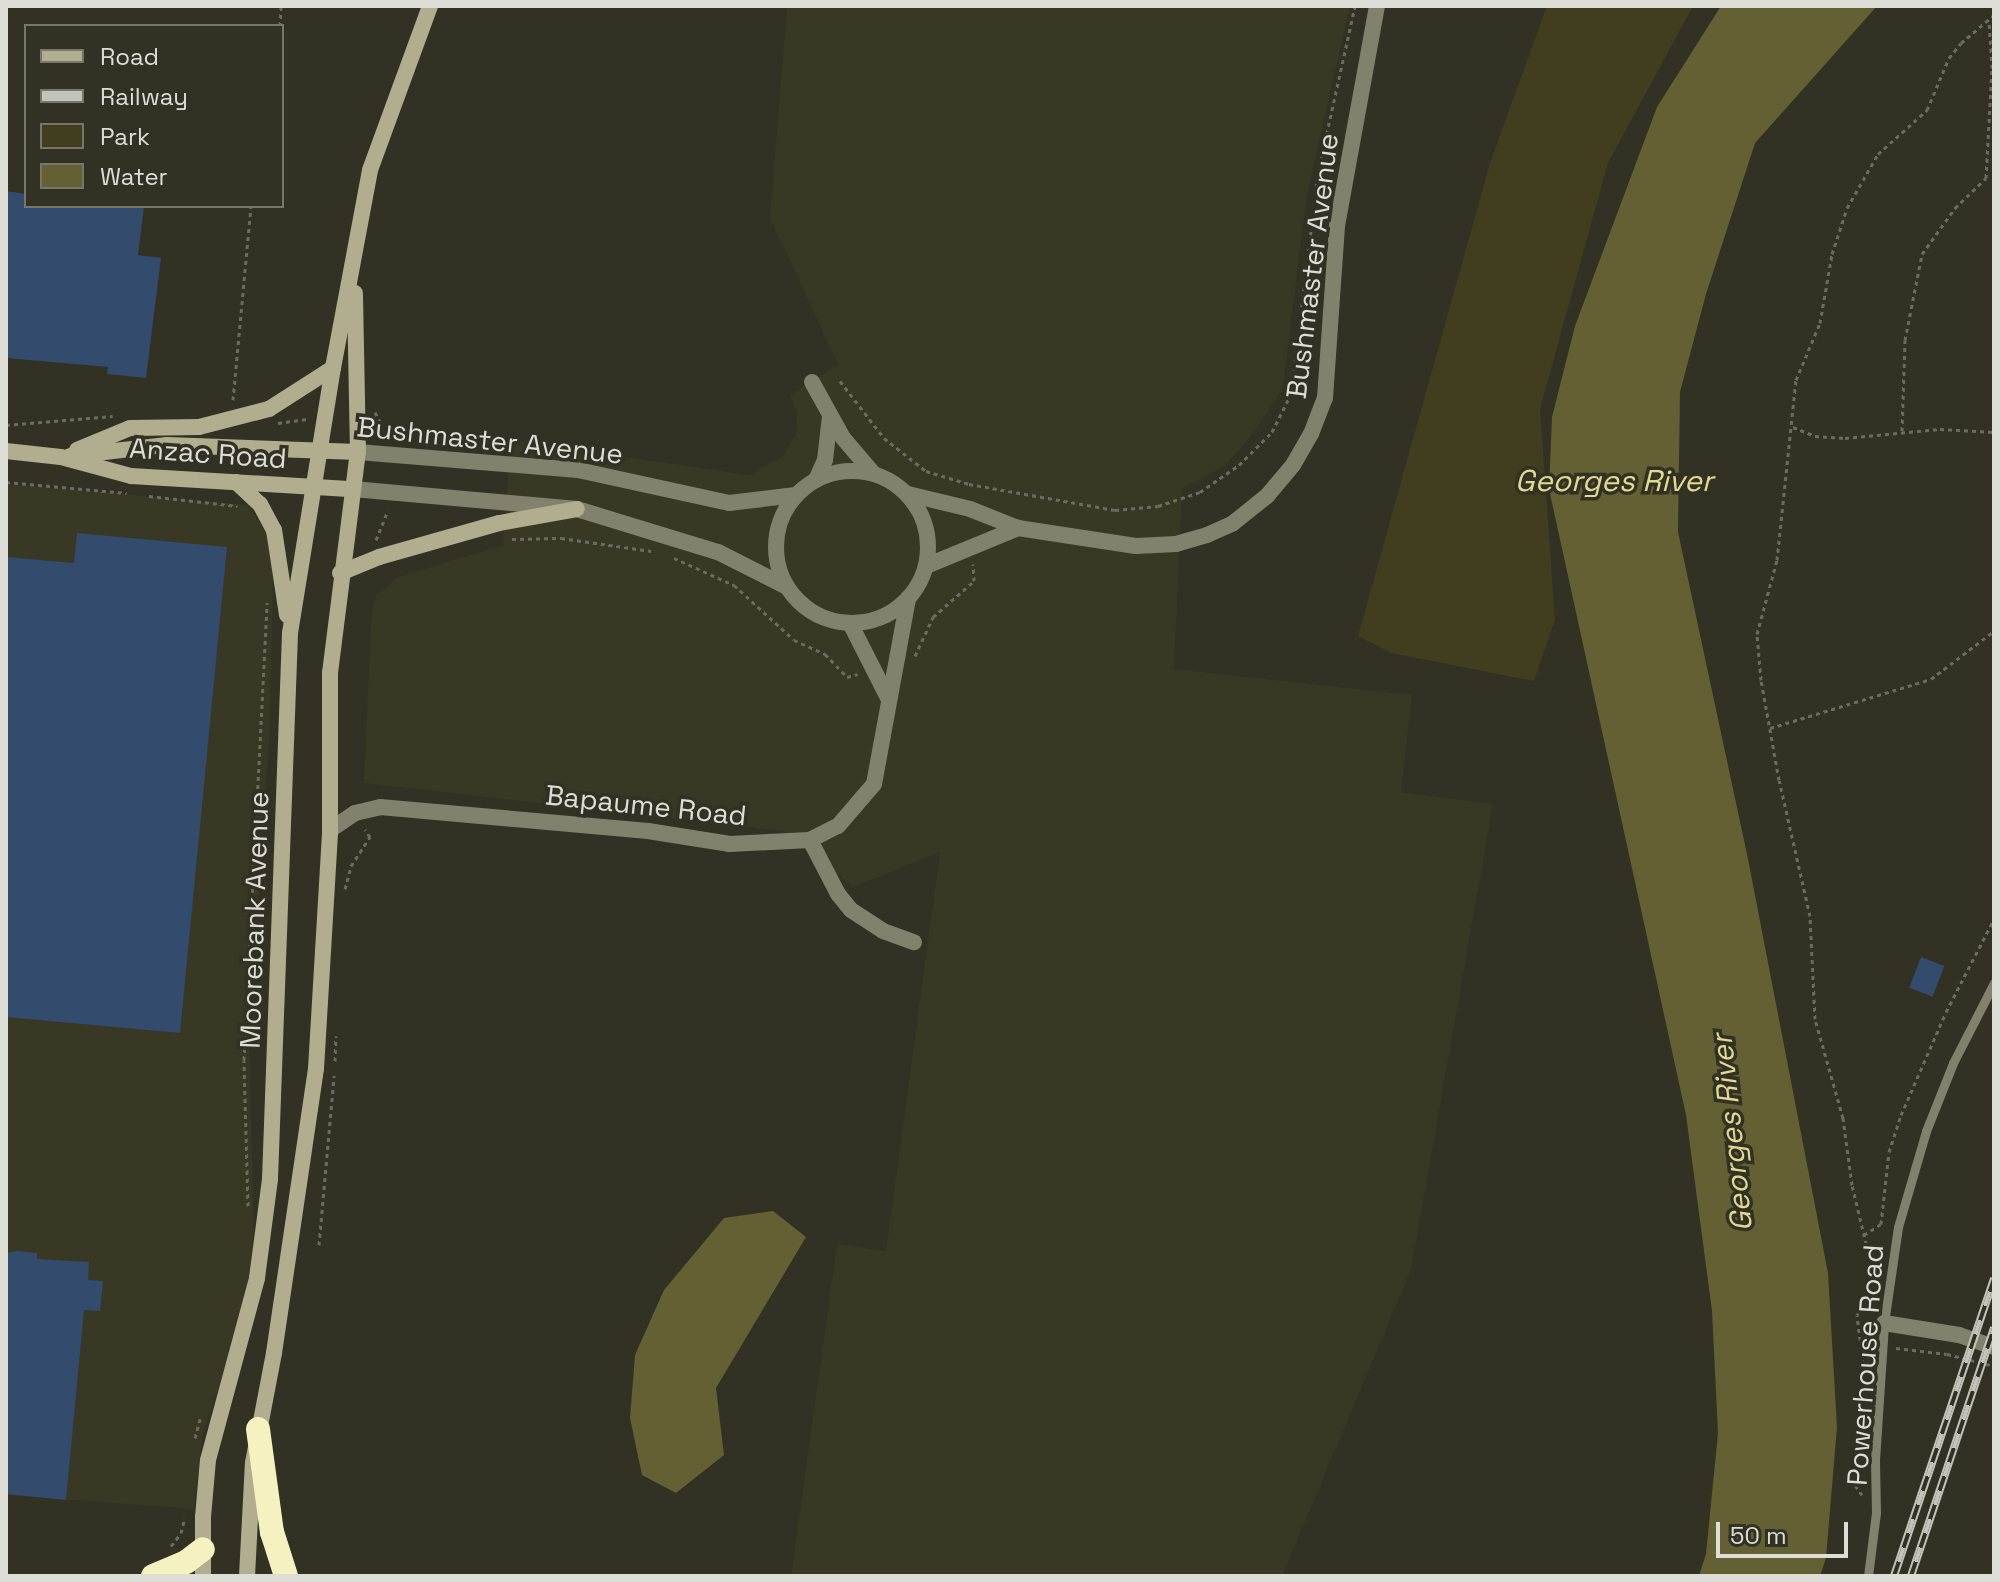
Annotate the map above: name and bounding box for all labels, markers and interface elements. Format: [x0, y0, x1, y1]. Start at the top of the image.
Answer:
legend [24, 24, 284, 208]
text: Road [100, 41, 159, 72]
text: Railway [100, 81, 188, 112]
text: Park [100, 121, 150, 152]
street label: Bushmaster Avenue [1279, 131, 1345, 401]
text: Water [100, 161, 168, 192]
street label: Bushmaster Avenue [355, 409, 625, 471]
street label: Anzac Road [128, 431, 288, 475]
water label: Georges River [1515, 463, 1713, 499]
street label: Bapaume Road [544, 778, 748, 832]
street label: Moorebank Avenue [233, 791, 275, 1049]
water label: Georges River [1704, 1033, 1760, 1233]
street label: Powerhouse Road [1840, 1243, 1890, 1487]
scale bar [1720, 1506, 1852, 1556]
text: 50 m [1730, 1520, 1787, 1551]

